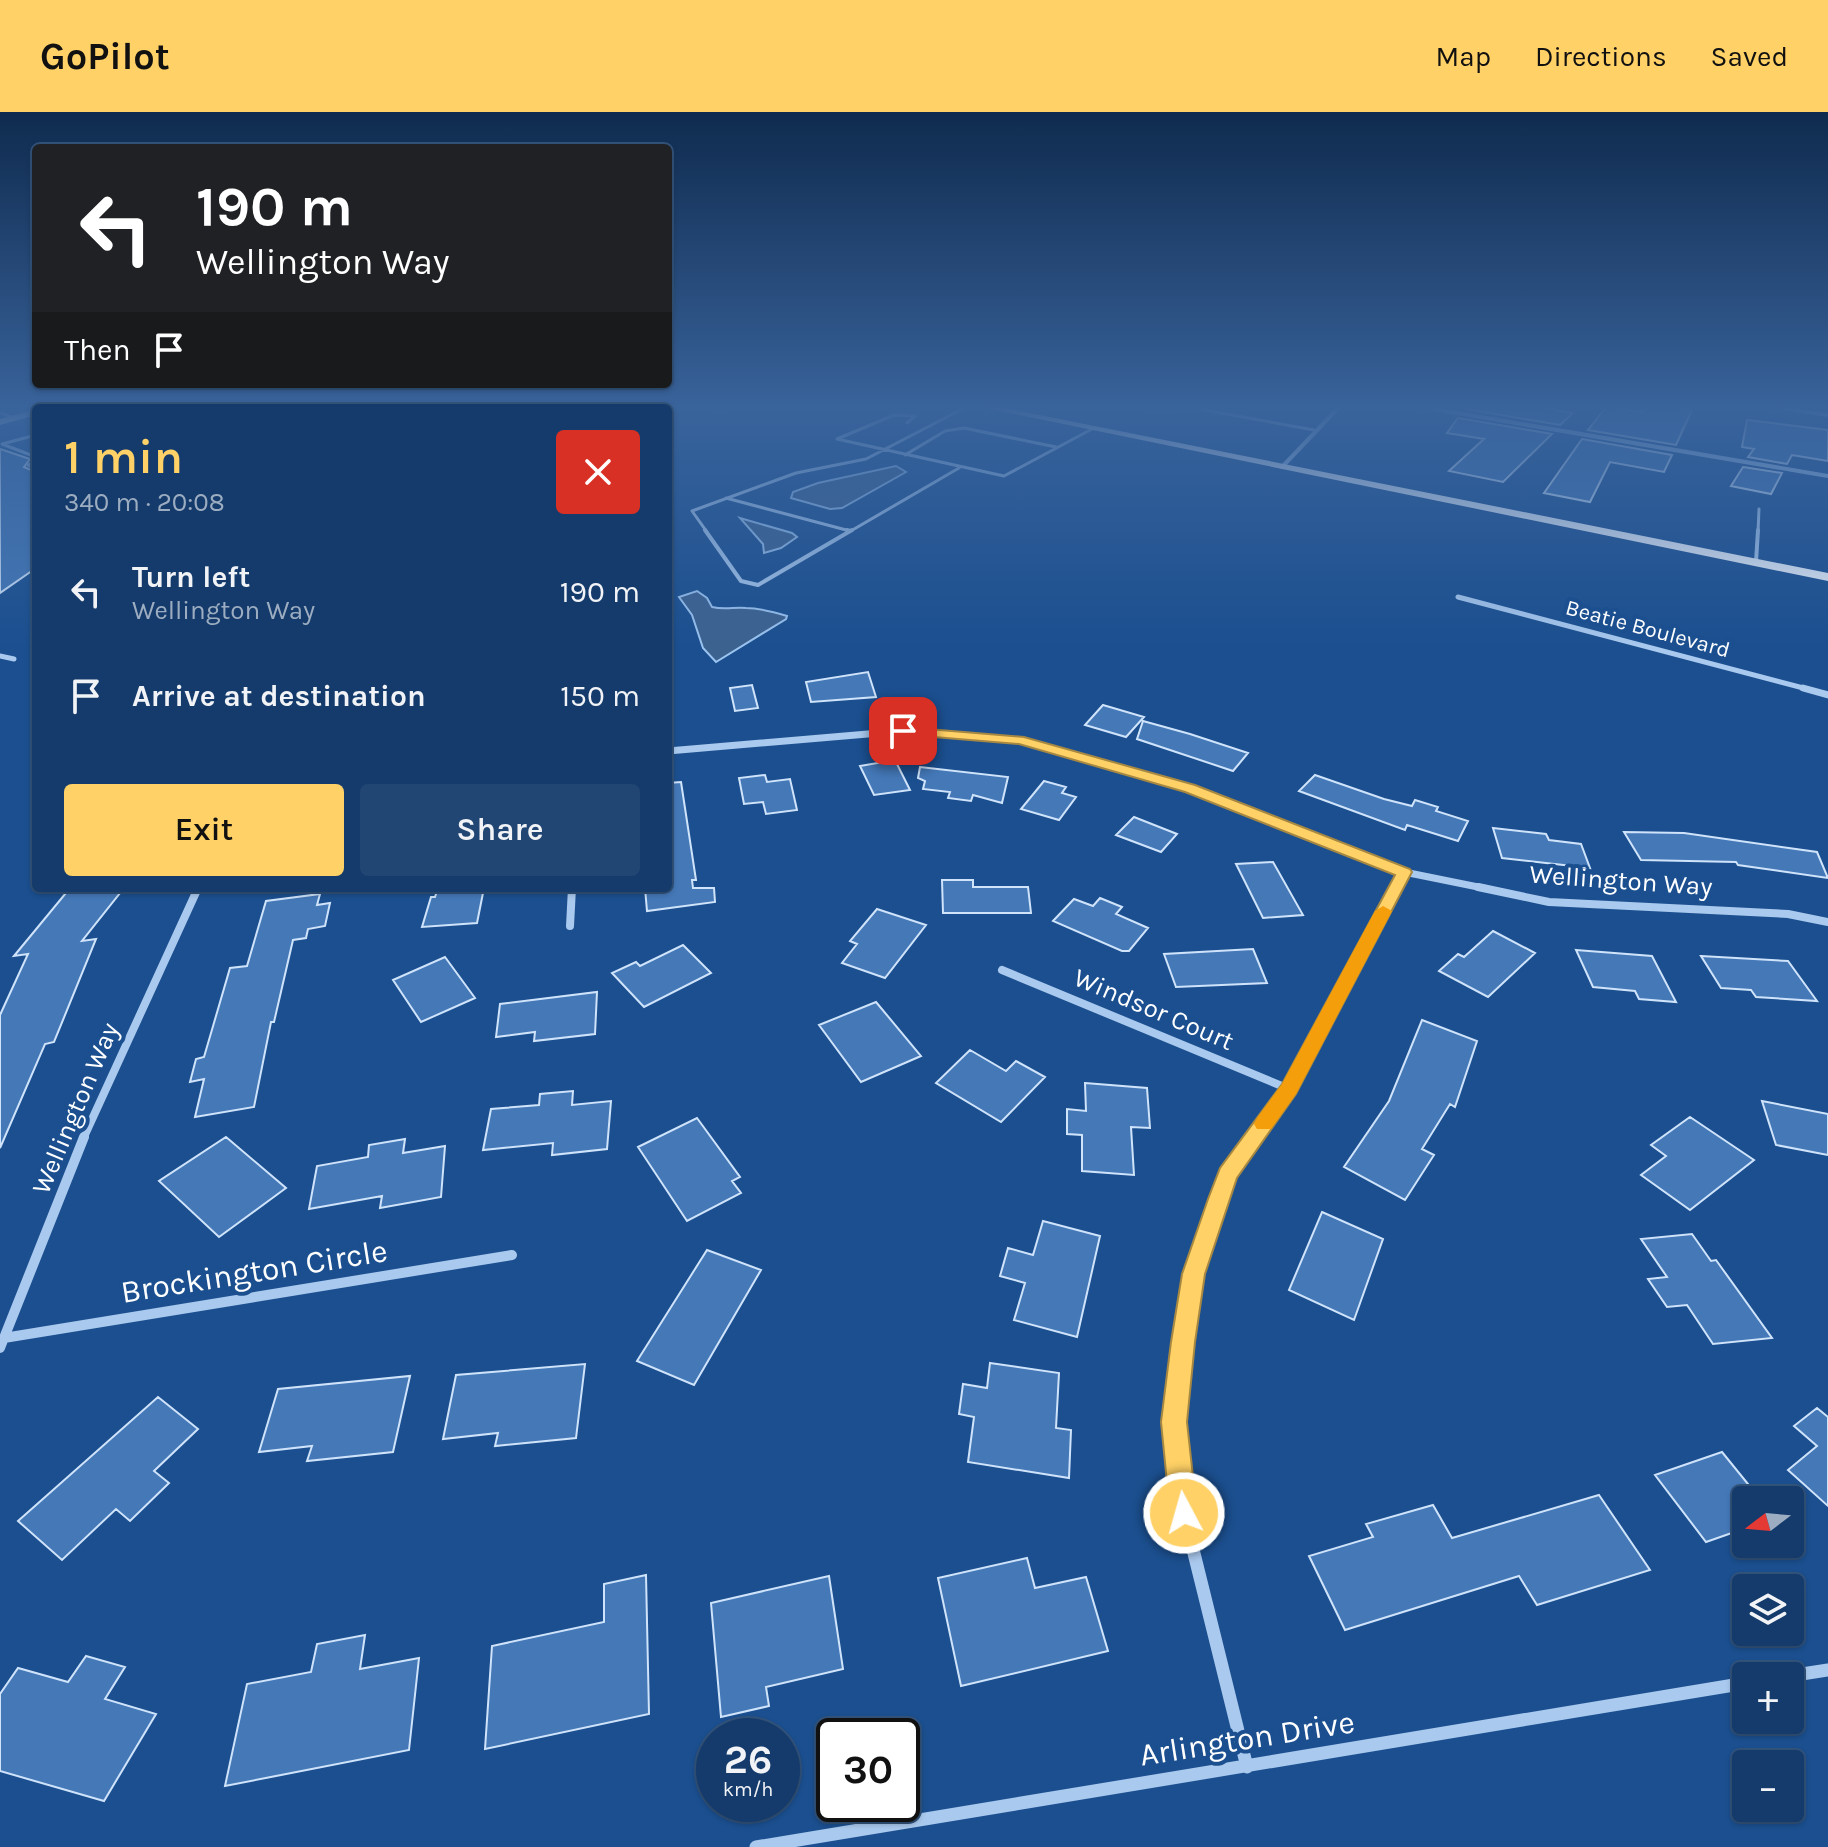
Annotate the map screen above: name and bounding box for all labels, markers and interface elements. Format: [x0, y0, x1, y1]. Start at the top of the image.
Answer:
text: GoPilot [40, 34, 170, 79]
text: Map [1436, 40, 1491, 73]
text: Directions [1535, 40, 1667, 73]
text: Saved [1711, 40, 1788, 73]
text: 190 m [196, 174, 353, 239]
icon: left [64, 176, 168, 280]
text: Wellington Way [196, 241, 450, 283]
icon: arrive [147, 328, 191, 372]
text: Then [64, 332, 131, 368]
text: 1 min [64, 429, 183, 485]
button: close [556, 430, 640, 514]
text: 340 m · 20:08 [64, 487, 225, 518]
text: Turn left [132, 559, 250, 595]
icon: left [64, 570, 108, 614]
text: 190 m [560, 574, 640, 610]
text: Wellington Way [132, 595, 315, 626]
street label: Beatie Boulevard [1563, 595, 1733, 663]
icon: arrive [64, 674, 108, 718]
text: Arrive at destination [132, 678, 426, 714]
text: 150 m [560, 678, 640, 714]
pin [869, 697, 937, 765]
icon: arrive [881, 709, 925, 753]
button: Exit [64, 784, 344, 876]
button: Share [360, 784, 640, 876]
street label: Wellington Way [1529, 859, 1713, 902]
street label: Windsor Court [1069, 962, 1239, 1057]
street label: Wellington Way [25, 1018, 126, 1199]
street label: Brockington Circle [118, 1232, 390, 1311]
position arrow [1142, 1471, 1226, 1555]
north arrow [1732, 1486, 1804, 1558]
map controls [1732, 1486, 1804, 1822]
button: layers [1732, 1574, 1804, 1646]
button: + [1732, 1662, 1804, 1734]
street label: Arlington Drive [1137, 1703, 1357, 1774]
speed limit sign: 30 [816, 1718, 920, 1822]
text: 26 [724, 1736, 772, 1783]
button: − [1732, 1750, 1804, 1822]
text: km/h [723, 1778, 773, 1801]

